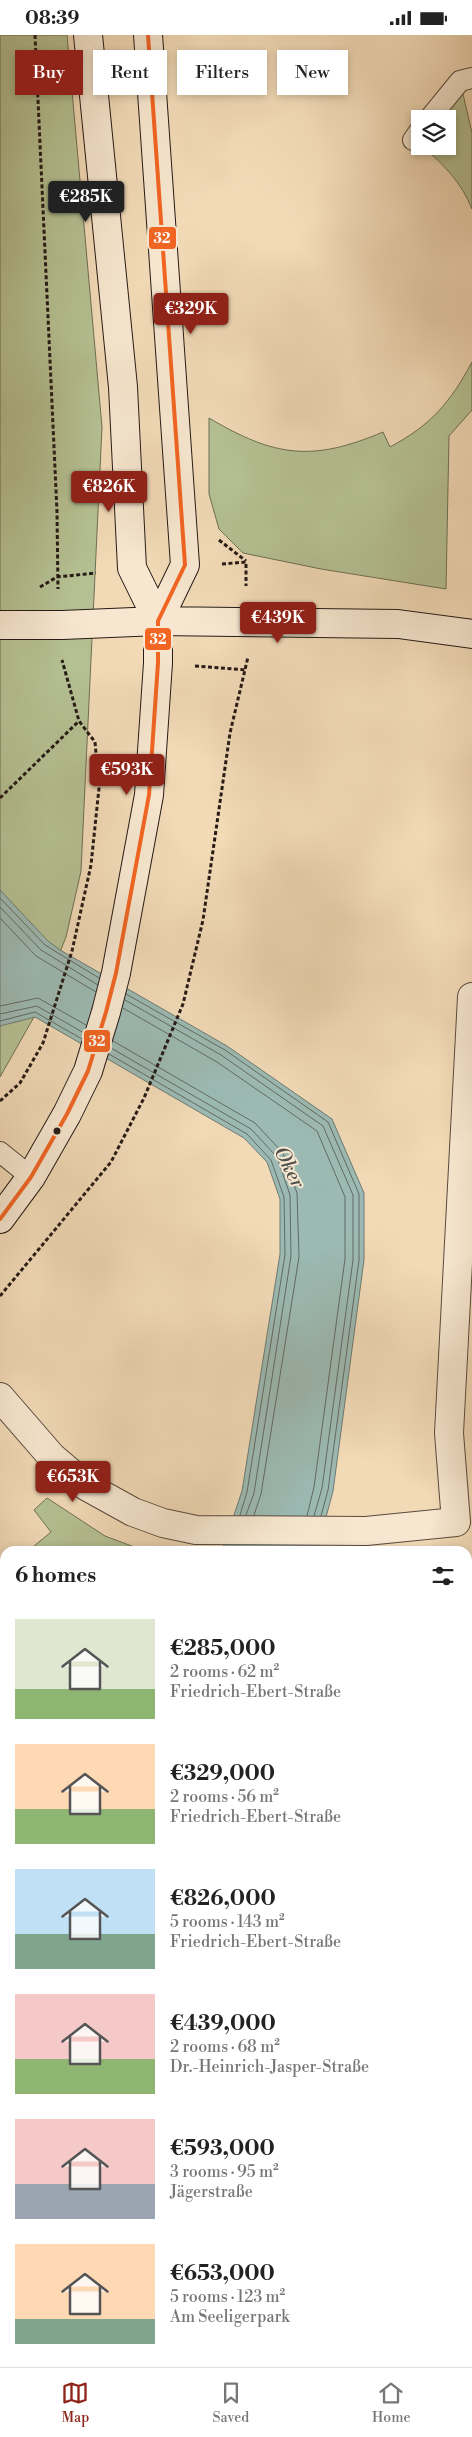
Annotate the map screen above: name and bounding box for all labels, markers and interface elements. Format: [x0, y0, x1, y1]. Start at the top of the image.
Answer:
text: 08:39 [25, 6, 80, 30]
chip: Buy [15, 50, 83, 95]
chip: Rent [93, 50, 167, 95]
chip: Filters [177, 50, 267, 95]
chip: New [277, 50, 348, 95]
map controls [411, 110, 456, 155]
button: layers [411, 110, 456, 155]
pin: €285K [51, 181, 121, 223]
text: €285K [59, 187, 113, 207]
line badge: 32 [148, 226, 177, 250]
text: 32 [153, 230, 171, 248]
pin: €329K [156, 293, 226, 335]
text: €329K [164, 299, 218, 319]
pin: €826K [74, 471, 144, 513]
text: €826K [82, 477, 136, 497]
pin: €439K [243, 601, 313, 644]
text: €439K [251, 608, 305, 628]
line badge: 32 [144, 627, 172, 651]
text: 32 [149, 631, 167, 649]
pin: €593K [92, 753, 162, 796]
text: €593K [100, 760, 154, 780]
line badge: 32 [83, 1029, 111, 1053]
text: 32 [88, 1033, 106, 1051]
unlabelled marker [52, 1126, 62, 1136]
water label: Oker [268, 1143, 310, 1193]
pin: €653K [38, 1461, 108, 1503]
text: €653K [46, 1467, 100, 1487]
icon: filters [429, 1562, 457, 1590]
text: 6 homes [15, 1563, 96, 1589]
text: €285,000 [170, 1636, 275, 1662]
icon: home [55, 1639, 115, 1699]
text: 2 rooms · 62 m² [170, 1662, 279, 1682]
text: Friedrich-Ebert-Straße [170, 1682, 341, 1702]
text: €329,000 [170, 1761, 275, 1787]
icon: home [55, 1764, 115, 1824]
text: 2 rooms · 56 m² [170, 1787, 279, 1807]
text: Friedrich-Ebert-Straße [170, 1807, 341, 1827]
text: €826,000 [170, 1886, 276, 1912]
icon: home [55, 1889, 115, 1949]
text: 5 rooms · 143 m² [170, 1912, 285, 1932]
text: Friedrich-Ebert-Straße [170, 1932, 341, 1952]
text: €439,000 [170, 2011, 276, 2037]
icon: home [55, 2014, 115, 2074]
text: 2 rooms · 68 m² [170, 2037, 280, 2057]
text: Dr.-Heinrich-Jasper-Straße [170, 2057, 369, 2077]
text: €593,000 [170, 2136, 275, 2162]
icon: home [55, 2139, 115, 2199]
text: 3 rooms · 95 m² [170, 2162, 279, 2182]
text: Jägerstraße [170, 2182, 253, 2202]
text: €653,000 [170, 2261, 275, 2287]
icon: home [55, 2264, 115, 2324]
text: 5 rooms · 123 m² [170, 2287, 285, 2307]
text: Am Seeligerpark [170, 2307, 290, 2327]
tab: Map [61, 2379, 89, 2427]
tab: Saved [212, 2379, 249, 2427]
tab: Home [372, 2379, 411, 2427]

